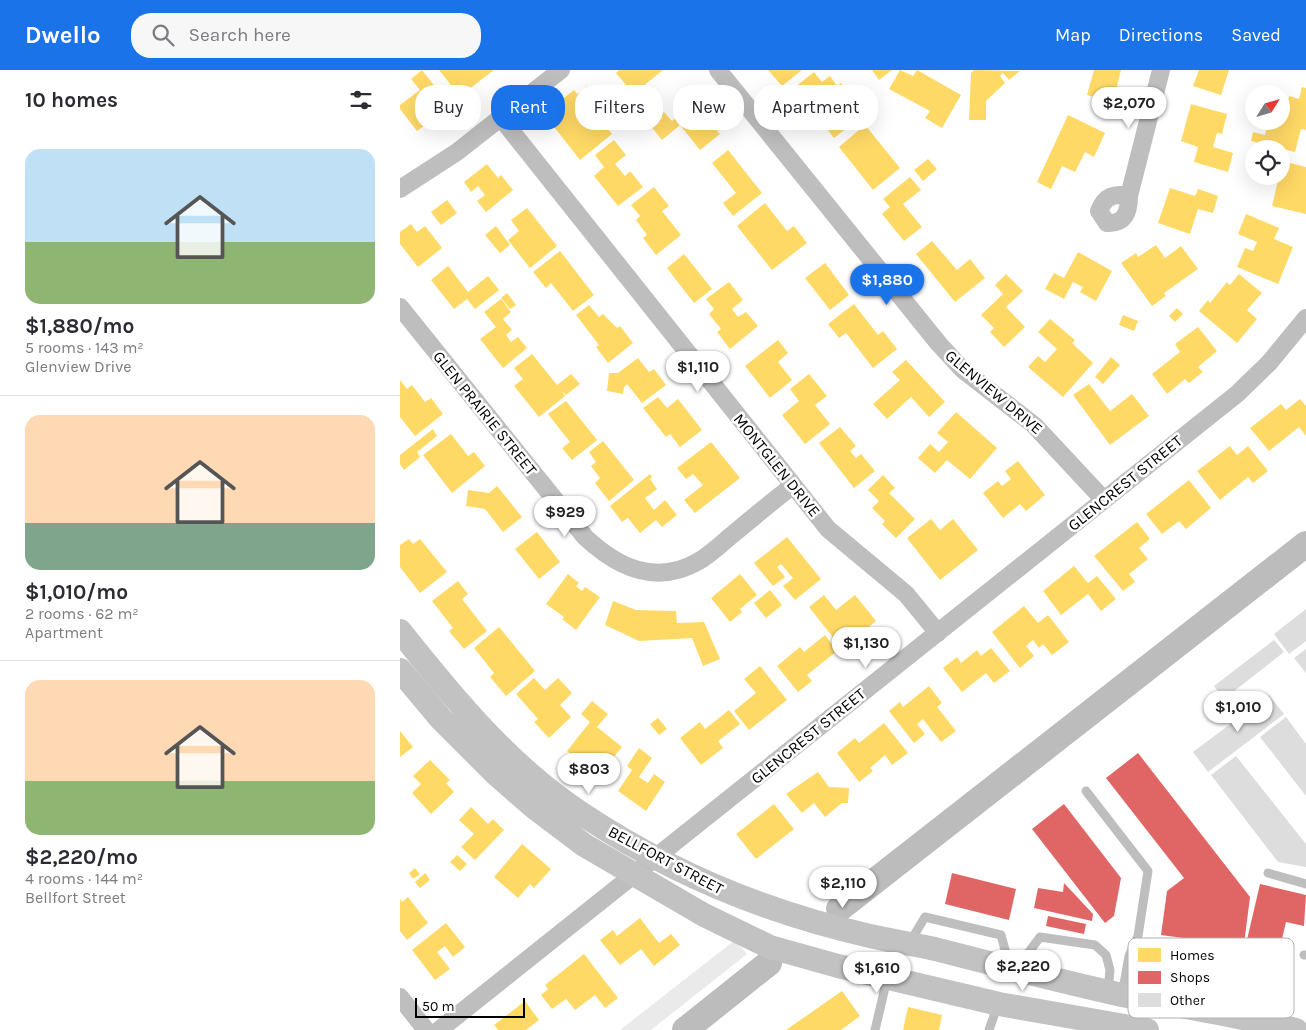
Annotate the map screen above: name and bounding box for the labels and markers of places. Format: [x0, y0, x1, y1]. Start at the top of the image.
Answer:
pin: $2,070 [1088, 87, 1170, 129]
pin: $1,880 [846, 264, 928, 306]
pin: $1,110 [657, 350, 739, 393]
pin: $929 [535, 496, 595, 538]
pin: $1,130 [825, 626, 907, 669]
pin: $1,010 [1197, 690, 1279, 733]
pin: $803 [559, 752, 619, 795]
pin: $2,110 [802, 866, 884, 909]
pin: $2,220 [982, 950, 1064, 992]
pin: $1,610 [836, 952, 918, 994]

